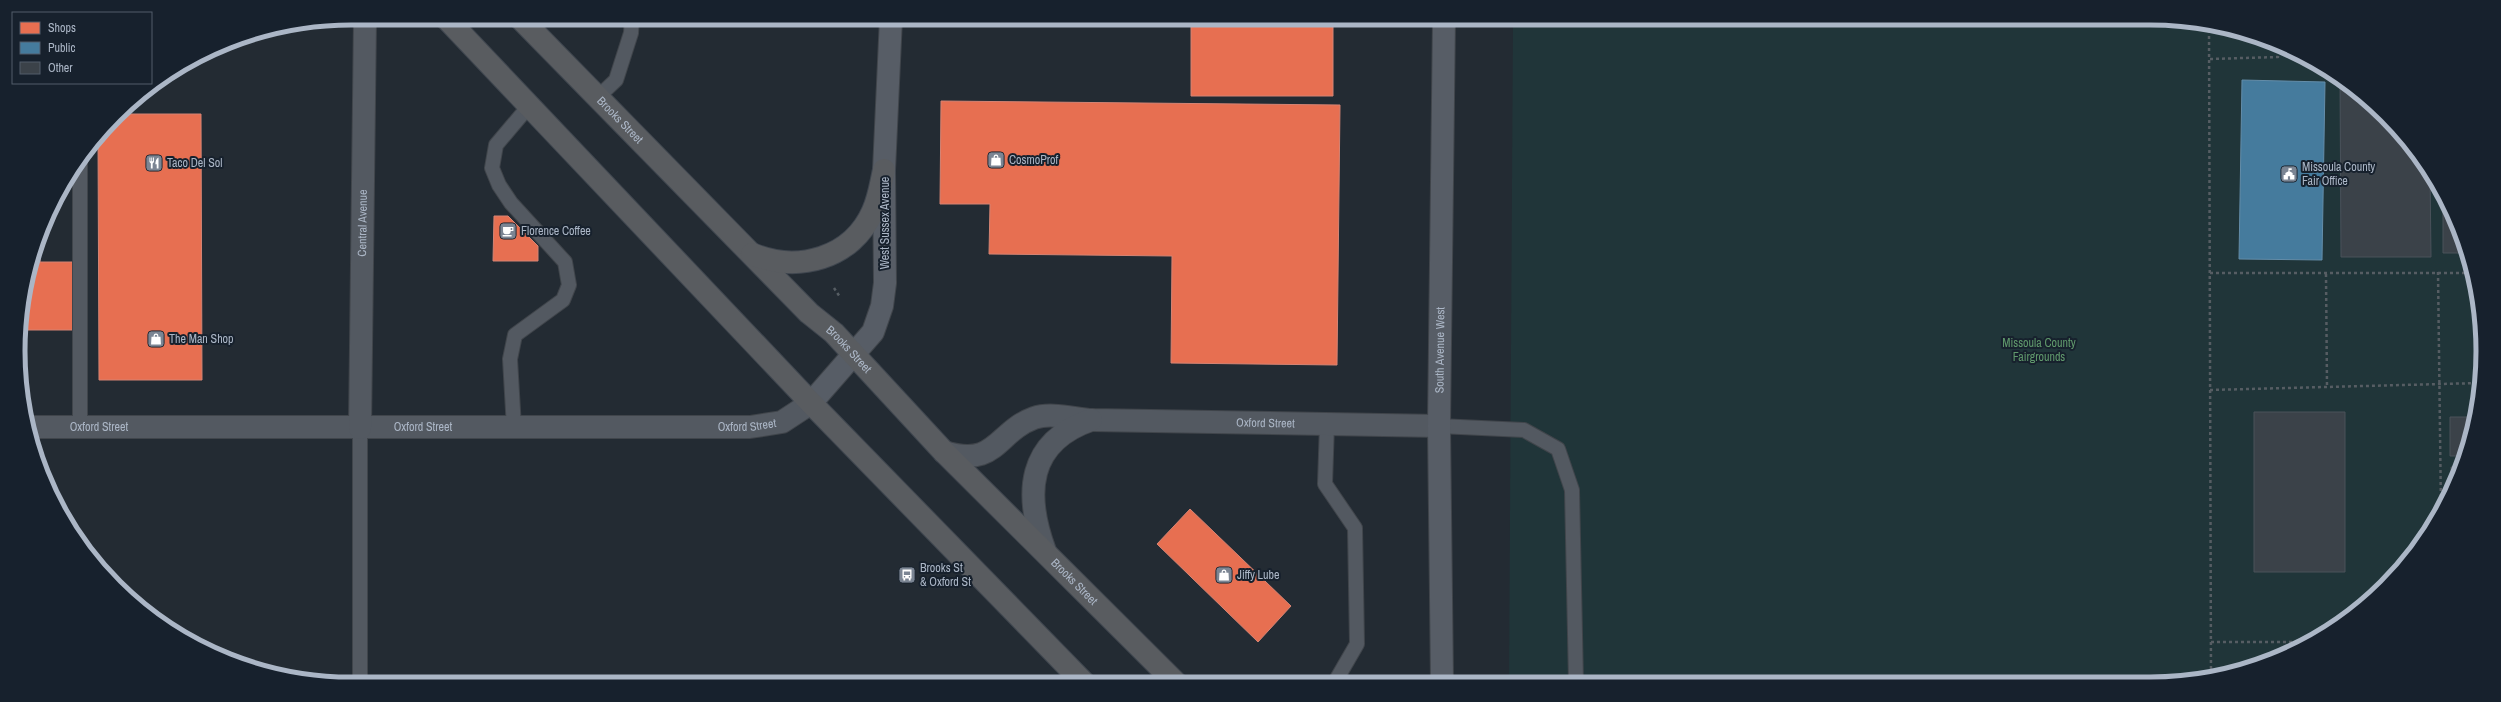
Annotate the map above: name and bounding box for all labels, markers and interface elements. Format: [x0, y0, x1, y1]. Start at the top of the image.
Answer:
legend [12, 12, 152, 84]
text: Shops [48, 20, 76, 36]
text: Public [48, 40, 75, 56]
text: Other [48, 60, 73, 76]
street label: Brooks Street [593, 93, 647, 147]
shop icon: CosmoProf [986, 150, 1006, 170]
place label: CosmoProf [1009, 152, 1058, 168]
restaurant icon: Taco Del Sol [144, 153, 164, 173]
place label: Taco Del Sol [167, 155, 222, 171]
place label: Missoula County Fair Office [2302, 159, 2375, 189]
public building icon: Missoula County Fair Office [2279, 164, 2299, 184]
street label: West Sussex Avenue [877, 177, 893, 269]
street label: Central Avenue [354, 189, 371, 257]
cafe icon: Florence Coffee [498, 221, 518, 241]
place label: Florence Coffee [521, 223, 591, 239]
street label: South Avenue West [1431, 307, 1448, 393]
street label: Brooks Street [823, 322, 875, 377]
shop icon: The Man Shop [146, 329, 166, 349]
place label: The Man Shop [169, 331, 234, 347]
park label: Missoula County Fairgrounds [2002, 335, 2076, 365]
street label: Oxford Street [1236, 414, 1295, 432]
street label: Oxford Street [718, 415, 777, 435]
street label: Oxford Street [70, 419, 129, 435]
street label: Oxford Street [394, 419, 453, 435]
street label: Brooks Street [1048, 555, 1101, 609]
place label: Brooks St & Oxford St [920, 560, 971, 590]
bus stop icon: Brooks St & Oxford St [897, 565, 917, 585]
shop icon: Jiffy Lube [1214, 565, 1234, 585]
place label: Jiffy Lube [1237, 567, 1280, 583]

